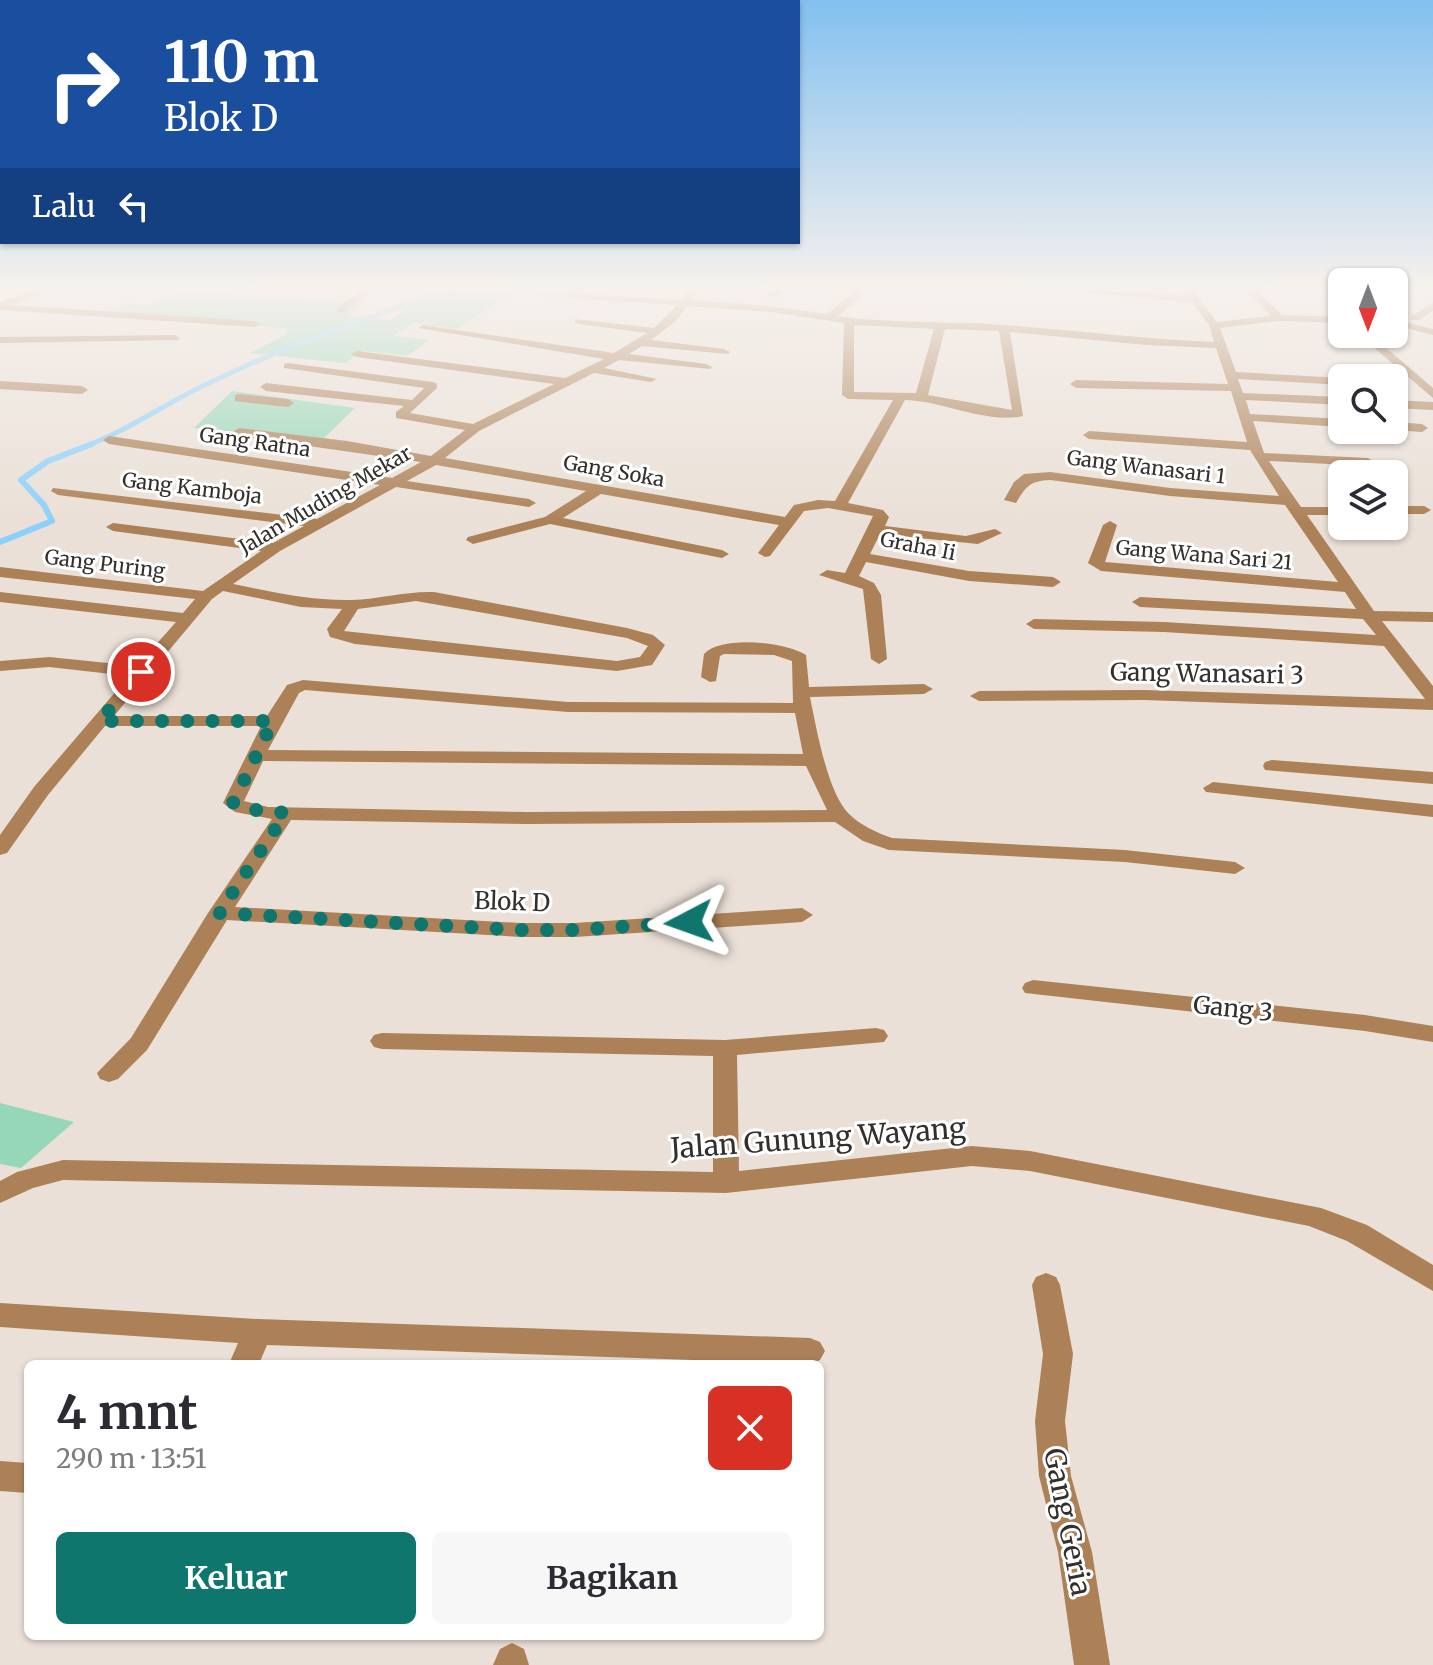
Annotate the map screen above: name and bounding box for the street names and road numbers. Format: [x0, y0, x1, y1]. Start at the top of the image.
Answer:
street label: Gang Ratna [198, 421, 312, 462]
street label: Jalan Muding Mekar [233, 440, 416, 560]
street label: Gang Wanasari 1 [1066, 444, 1227, 489]
street label: Gang Soka [562, 449, 667, 492]
street label: Gang Kamboja [121, 467, 264, 509]
street label: Graha Ii [878, 526, 958, 565]
street label: Gang Wana Sari 21 [1115, 534, 1293, 575]
street label: Gang Puring [43, 544, 167, 583]
street label: Gang Wanasari 3 [1110, 656, 1304, 691]
street label: Blok D [474, 885, 551, 918]
street label: Gang 3 [1192, 989, 1274, 1028]
street label: Jalan Gunung Wayang [668, 1110, 967, 1166]
street label: Gang Geria [1036, 1445, 1100, 1599]

